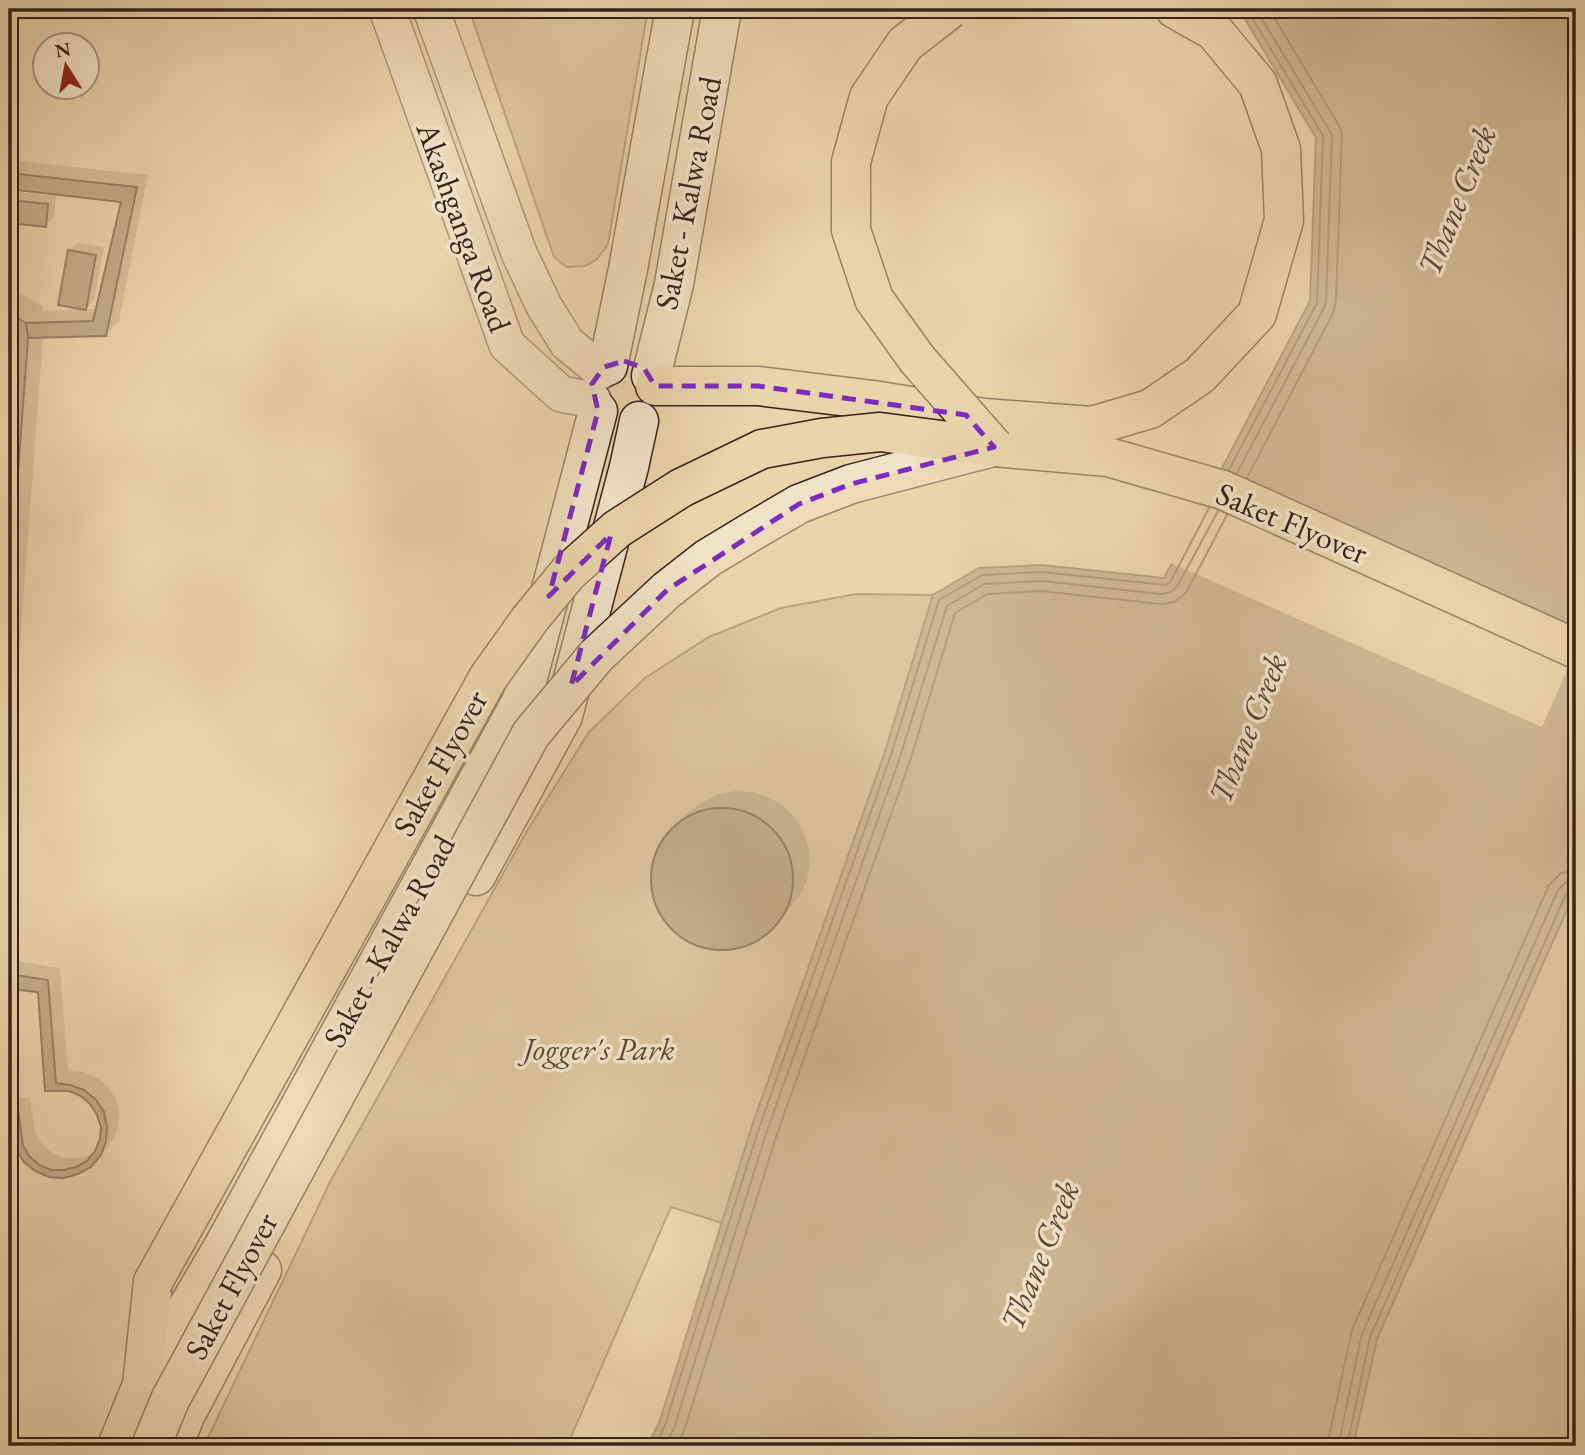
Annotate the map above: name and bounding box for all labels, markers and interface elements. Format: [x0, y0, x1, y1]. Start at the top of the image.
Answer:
north arrow [32, 32, 102, 102]
text: N [53, 36, 73, 64]
street label: Saket - Kalwa Road [645, 72, 731, 313]
street label: Akashganga Road [406, 115, 522, 338]
water label: Thane Creek [1407, 119, 1506, 281]
street label: Saket Flyover [1210, 472, 1374, 574]
water label: Thane Creek [1198, 647, 1297, 809]
street label: Saket Flyover [383, 682, 497, 843]
street label: Saket - Kalwa Road [313, 827, 465, 1055]
park label: Jogger's Park [517, 1028, 675, 1070]
water label: Thane Creek [990, 1174, 1089, 1336]
street label: Saket Flyover [175, 1205, 287, 1367]

